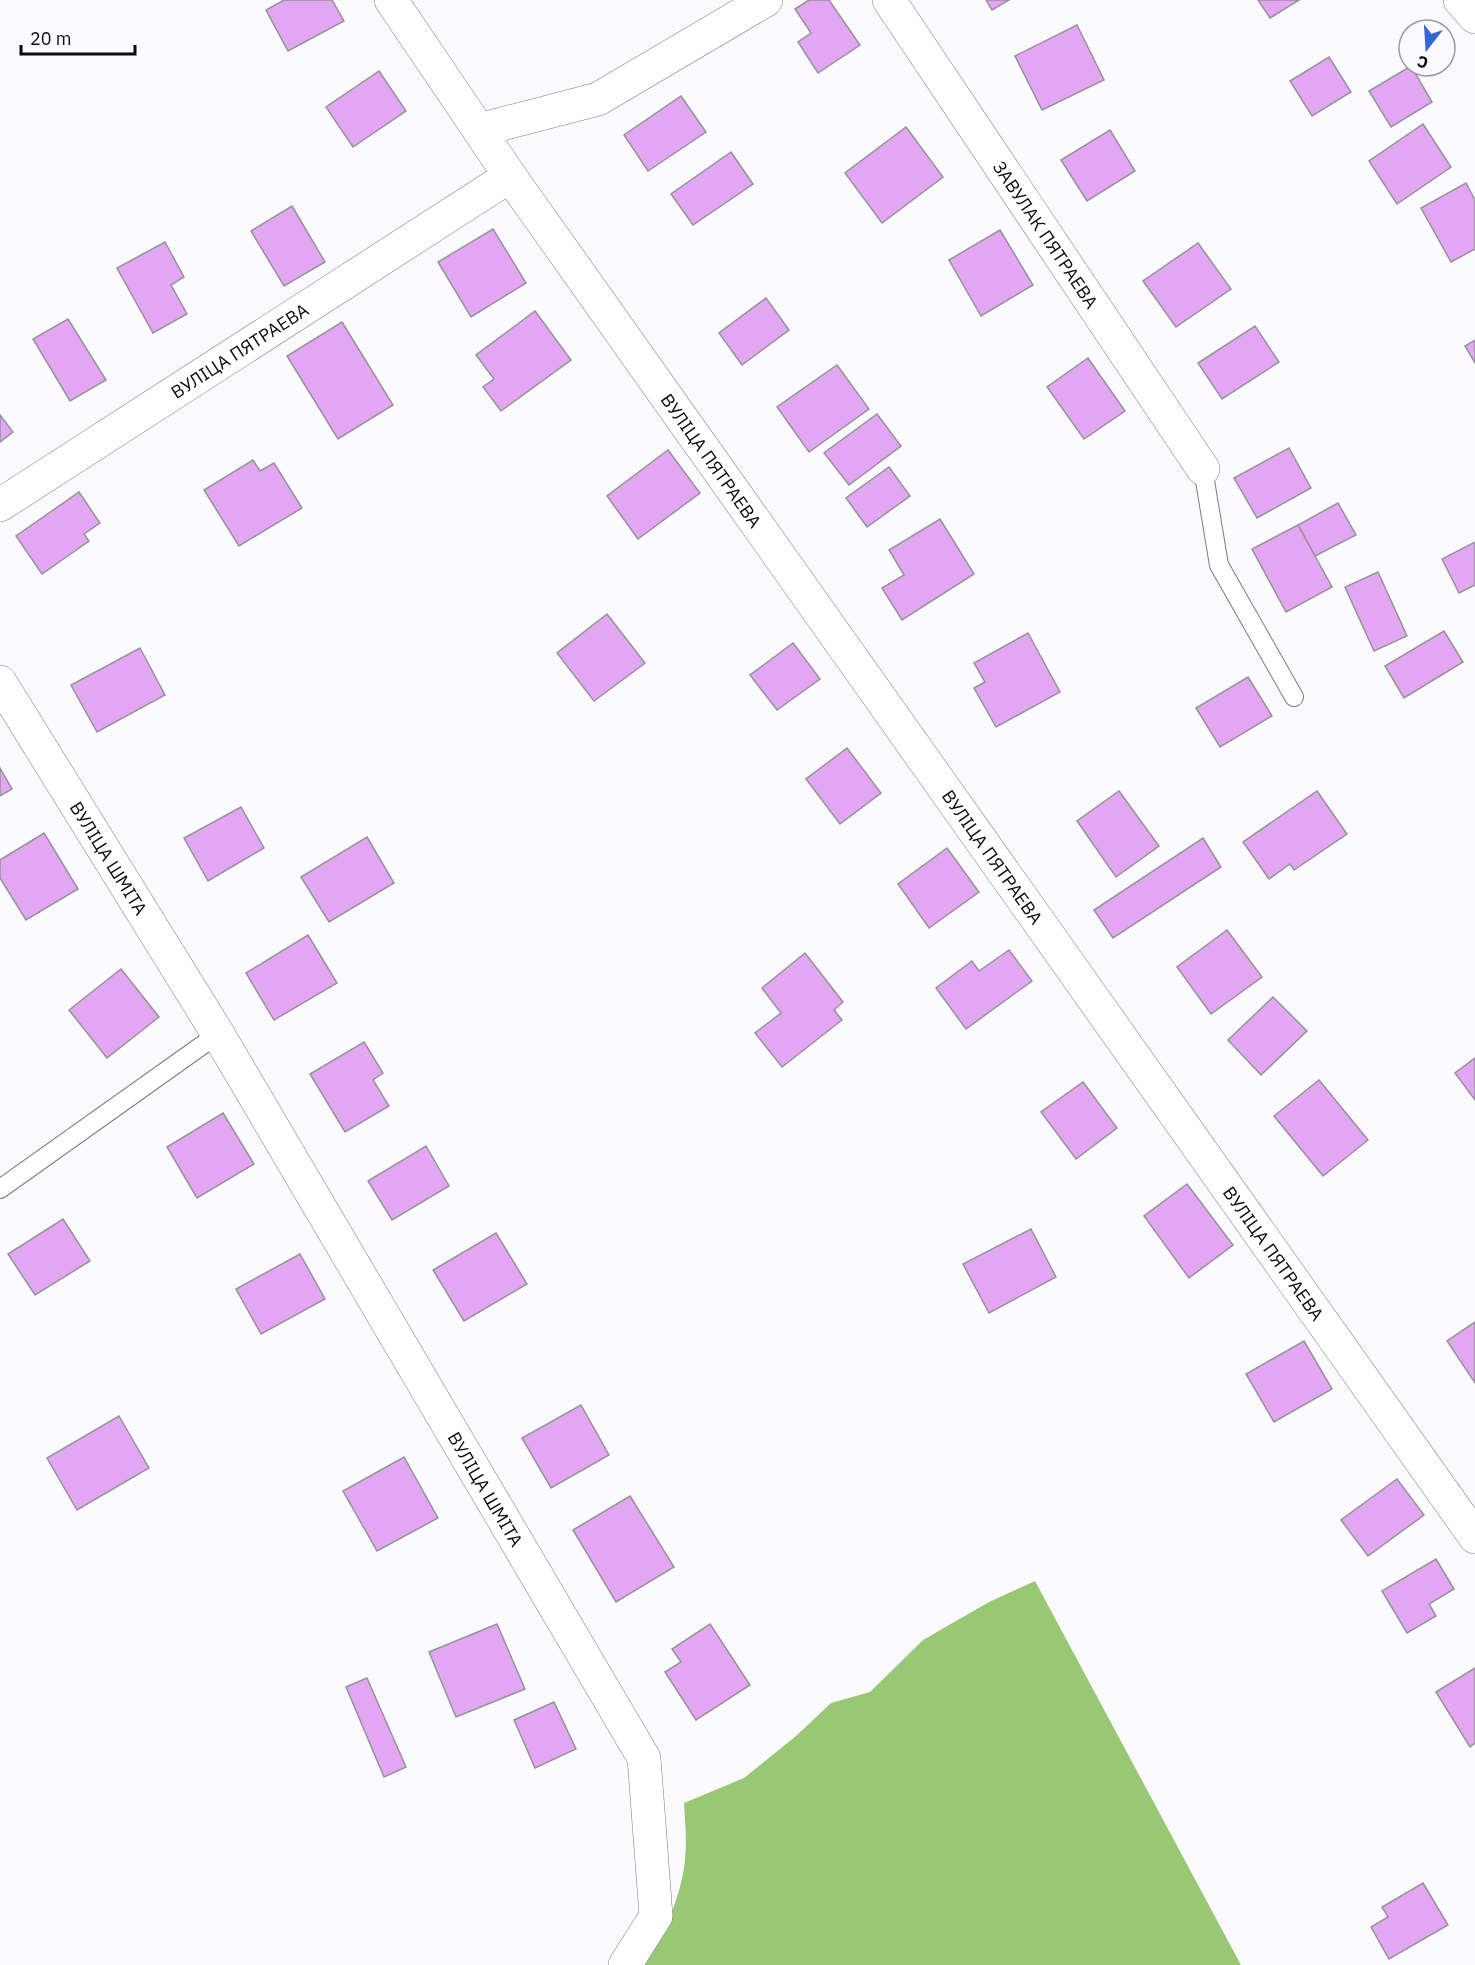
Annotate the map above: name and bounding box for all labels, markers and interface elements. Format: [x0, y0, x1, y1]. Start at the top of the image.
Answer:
scale bar [21, 18, 135, 56]
north arrow [1397, 18, 1457, 78]
text: 20 m [30, 27, 72, 50]
text: С [1415, 51, 1431, 73]
street label: ЗАВУЛАК ПЯТРАЕВА [988, 156, 1104, 313]
street label: ВУЛІЦА ПЯТРАЕВА [166, 297, 313, 403]
street label: ВУЛІЦА ПЯТРАЕВА [656, 389, 767, 532]
street label: ВУЛІЦА ПЯТРАЕВА [937, 785, 1048, 929]
street label: ВУЛІЦА ШМІТА [65, 797, 153, 919]
street label: ВУЛІЦА ПЯТРАЕВА [1218, 1182, 1330, 1325]
street label: ВУЛІЦА ШМІТА [443, 1427, 529, 1551]

